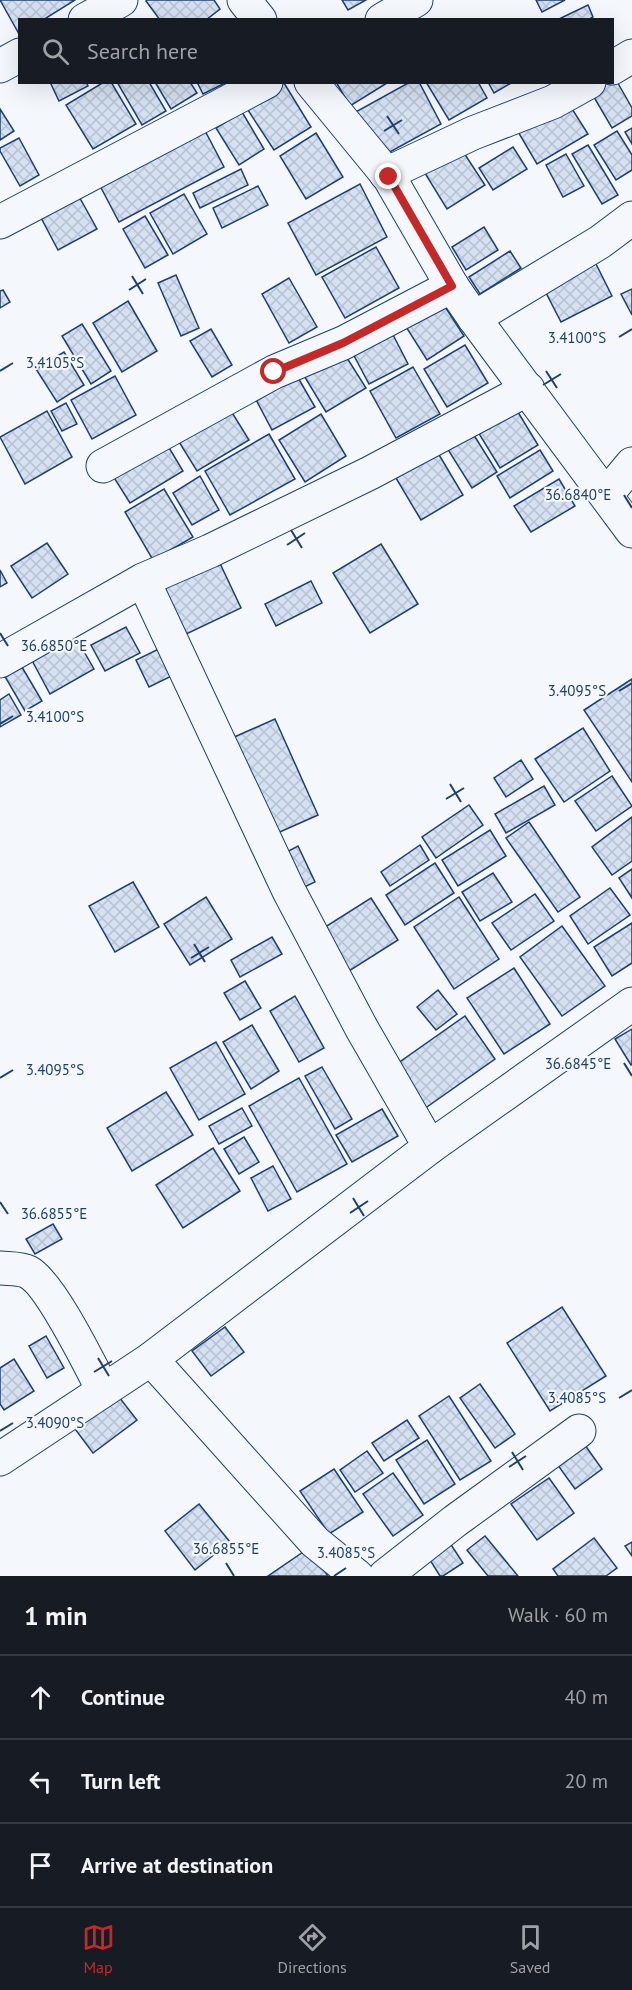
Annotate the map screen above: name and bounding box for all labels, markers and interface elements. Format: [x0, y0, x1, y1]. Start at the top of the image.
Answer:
search box [18, 18, 614, 84]
icon: search [39, 35, 72, 68]
text: Search here [87, 37, 198, 65]
route end [375, 163, 401, 189]
text: 3.4100°S [548, 328, 606, 347]
text: 3.4105°S [26, 353, 84, 372]
route start [260, 358, 286, 384]
text: 36.6840°E [545, 485, 611, 504]
text: 36.6850°E [21, 636, 87, 655]
text: 3.4095°S [548, 681, 606, 700]
text: 3.4100°S [26, 707, 84, 726]
text: 36.6845°E [545, 1054, 611, 1073]
text: 3.4095°S [26, 1060, 84, 1079]
text: 36.6855°E [21, 1204, 87, 1223]
text: 3.4085°S [548, 1388, 606, 1407]
text: 3.4090°S [26, 1413, 84, 1432]
text: 36.6855°E [193, 1539, 259, 1558]
text: 3.4085°S [317, 1543, 375, 1562]
text: 1 min [24, 1599, 87, 1632]
text: Walk · 60 m [508, 1602, 608, 1628]
icon: ahead [24, 1681, 57, 1714]
text: Continue [81, 1683, 165, 1711]
text: 40 m [565, 1684, 608, 1710]
icon: left [24, 1765, 57, 1798]
text: Turn left [81, 1767, 161, 1795]
text: 20 m [565, 1768, 608, 1794]
icon: arrive [24, 1849, 57, 1882]
text: Arrive at destination [81, 1851, 273, 1879]
tab: Map [82, 1921, 115, 1977]
tab: Directions [278, 1921, 347, 1977]
tab: Saved [510, 1921, 550, 1977]

